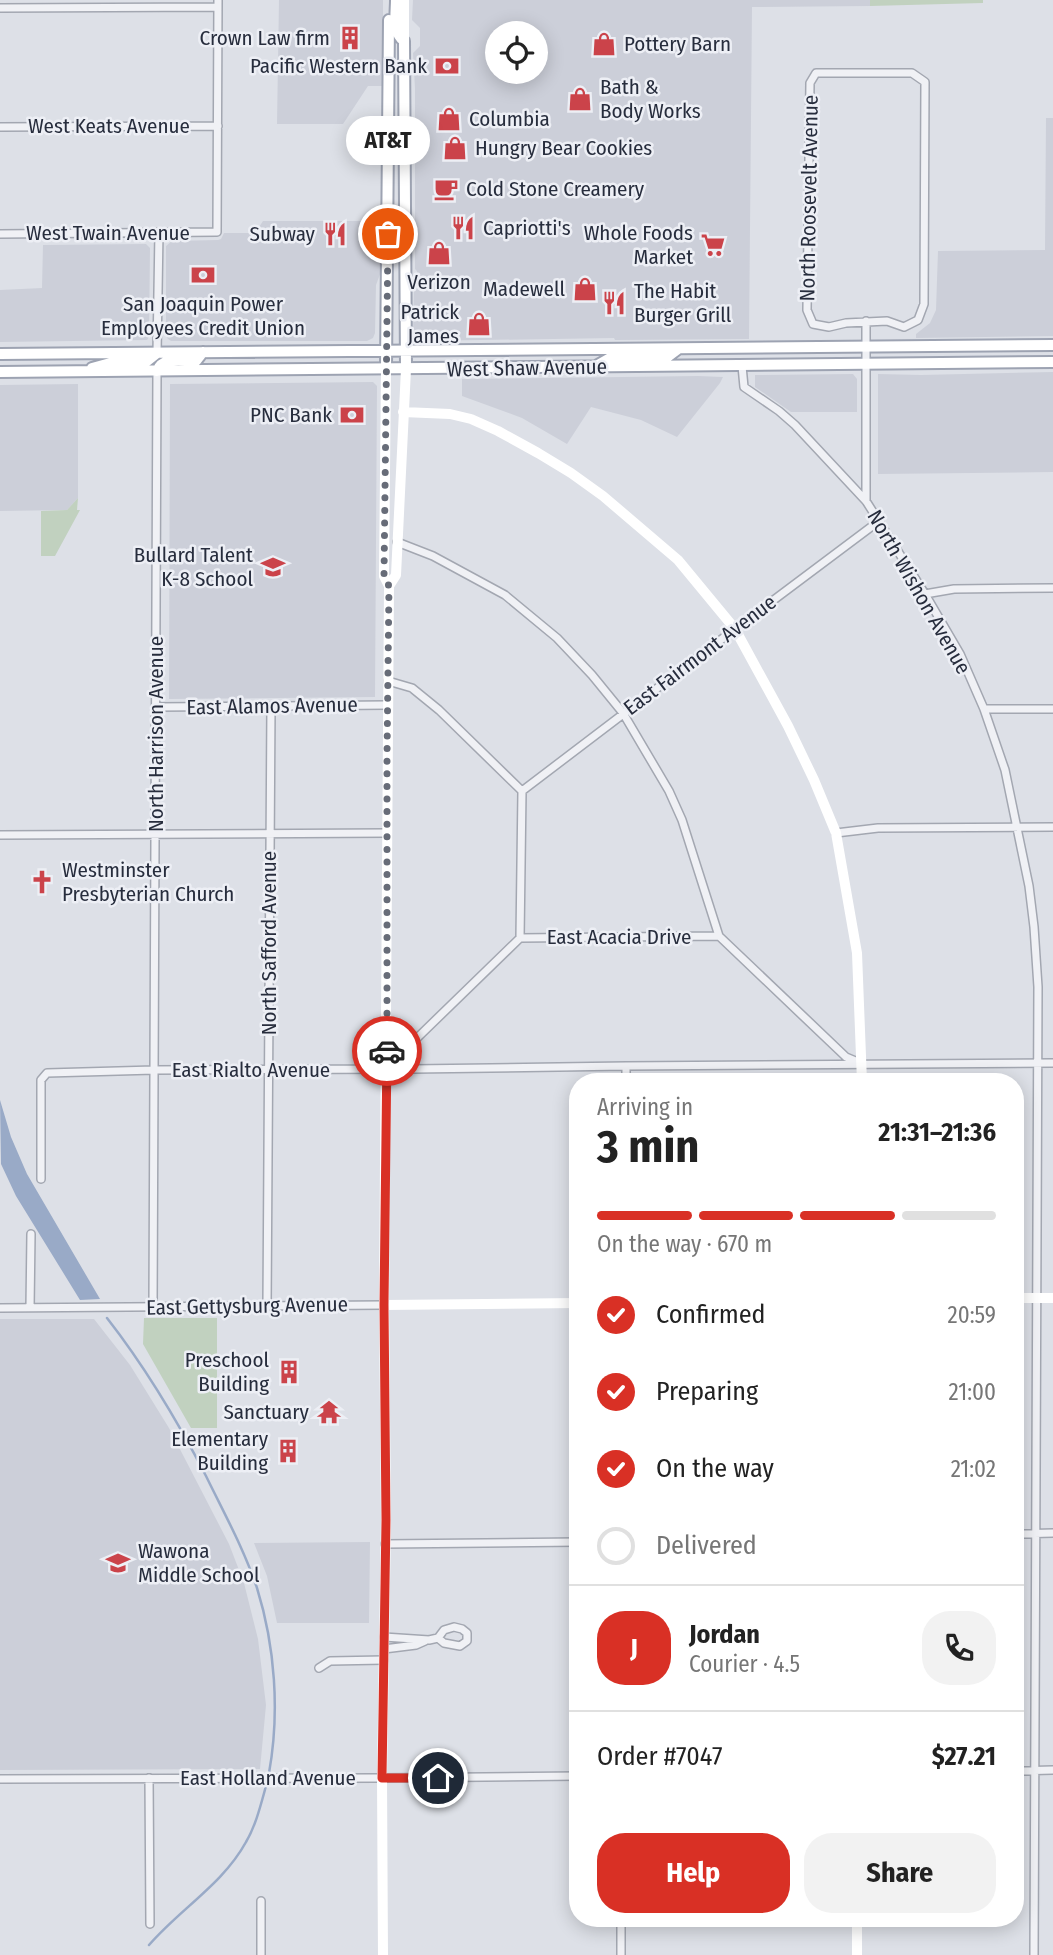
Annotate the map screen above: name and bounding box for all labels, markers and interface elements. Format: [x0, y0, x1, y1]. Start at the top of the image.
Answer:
map controls [485, 21, 548, 84]
button: locate [485, 21, 548, 84]
building icon: Crown Law firm [336, 24, 364, 52]
place label: Crown Law firm [200, 25, 330, 51]
shop icon: Pottery Barn [590, 30, 618, 58]
place label: Pottery Barn [624, 31, 731, 57]
bank icon: Pacific Western Bank [433, 52, 461, 80]
place label: Pacific Western Bank [250, 53, 427, 79]
place label: Bath & Body Works [600, 74, 701, 124]
shop icon: Bath & Body Works [566, 85, 594, 113]
street label: North Roosevelt Avenue [794, 95, 824, 301]
shop icon: Columbia [435, 105, 463, 133]
place label: Columbia [469, 106, 550, 132]
street label: West Keats Avenue [28, 113, 190, 139]
callout: AT&T [346, 115, 430, 164]
text: AT&T [364, 126, 412, 154]
shop icon: Hungry Bear Cookies [441, 134, 469, 162]
place label: Hungry Bear Cookies [475, 135, 652, 161]
cafe icon: Cold Stone Creamery [432, 175, 460, 203]
place label: Cold Stone Creamery [466, 176, 645, 202]
pin [358, 204, 418, 264]
restaurant icon: Capriotti's [449, 214, 477, 242]
icon: bag [369, 215, 407, 253]
place label: Capriotti's [483, 215, 571, 241]
street label: West Twain Avenue [26, 220, 190, 246]
restaurant icon: Subway [321, 220, 349, 248]
place label: Whole Foods Market [584, 220, 693, 270]
place label: Subway [250, 221, 316, 247]
supermarket icon: Whole Foods Market [699, 231, 727, 259]
shop icon: Verizon [425, 239, 453, 267]
bank icon: San Joaquin Power Employees Credit Union [189, 261, 217, 289]
place label: Verizon [407, 269, 471, 295]
shop icon: Madewell [571, 275, 599, 303]
place label: Madewell [483, 276, 565, 302]
place label: The Habit Burger Grill [634, 278, 732, 328]
restaurant icon: The Habit Burger Grill [600, 289, 628, 317]
place label: San Joaquin Power Employees Credit Union [101, 291, 305, 341]
place label: Patrick James [401, 299, 459, 349]
shop icon: Patrick James [465, 310, 493, 338]
street label: West Shaw Avenue [447, 354, 607, 382]
bank icon: PNC Bank [338, 401, 366, 429]
place label: PNC Bank [250, 402, 332, 428]
street label: North Wishon Avenue [861, 505, 977, 679]
place label: Bullard Talent K-8 School [134, 542, 253, 592]
school or university icon: Bullard Talent K-8 School [259, 553, 287, 581]
street label: East Fairmont Avenue [618, 589, 782, 721]
street label: North Harrison Avenue [143, 636, 169, 832]
street label: East Alamos Avenue [186, 692, 358, 720]
street label: North Safford Avenue [256, 851, 282, 1035]
place label: Westminster Presbyterian Church [62, 857, 234, 907]
church icon: Westminster Presbyterian Church [28, 868, 56, 896]
street label: East Acacia Drive [547, 924, 691, 950]
courier [352, 1016, 422, 1086]
icon: car [368, 1032, 406, 1070]
street label: East Rialto Avenue [172, 1057, 330, 1083]
text: Arriving in [597, 1093, 693, 1121]
text: 21:31–21:36 [878, 1117, 996, 1148]
text: 3 min [597, 1119, 699, 1174]
text: On the way · 670 m [597, 1230, 772, 1258]
street label: East Gettysburg Avenue [146, 1291, 348, 1321]
icon: check [597, 1296, 635, 1334]
text: Confirmed [656, 1299, 766, 1330]
text: 20:59 [948, 1301, 996, 1329]
place label: Preschool Building [185, 1347, 269, 1397]
building icon: Preschool Building [275, 1358, 303, 1386]
icon: check [597, 1373, 635, 1411]
text: Preparing [656, 1376, 758, 1407]
text: 21:00 [949, 1378, 996, 1406]
temple icon: Sanctuary [315, 1398, 343, 1426]
place label: Sanctuary [223, 1399, 310, 1425]
place label: Elementary Building [171, 1426, 269, 1476]
building icon: Elementary Building [274, 1437, 302, 1465]
icon: check [597, 1450, 635, 1488]
text: On the way [656, 1453, 774, 1484]
text: 21:02 [951, 1455, 996, 1483]
text: Delivered [656, 1530, 757, 1561]
place label: Wawona Middle School [138, 1538, 260, 1588]
school or university icon: Wawona Middle School [104, 1549, 132, 1577]
button: phone [922, 1611, 996, 1685]
text: Jordan [689, 1619, 760, 1650]
text: J [630, 1633, 638, 1664]
text: Courier · 4.5 [689, 1650, 800, 1678]
text: Order #7047 [597, 1741, 722, 1772]
text: $27.21 [932, 1741, 996, 1772]
pin [408, 1748, 468, 1808]
icon: home [419, 1759, 457, 1797]
street label: East Holland Avenue [180, 1765, 356, 1791]
button: Help [597, 1833, 790, 1913]
button: Share [804, 1833, 996, 1913]

